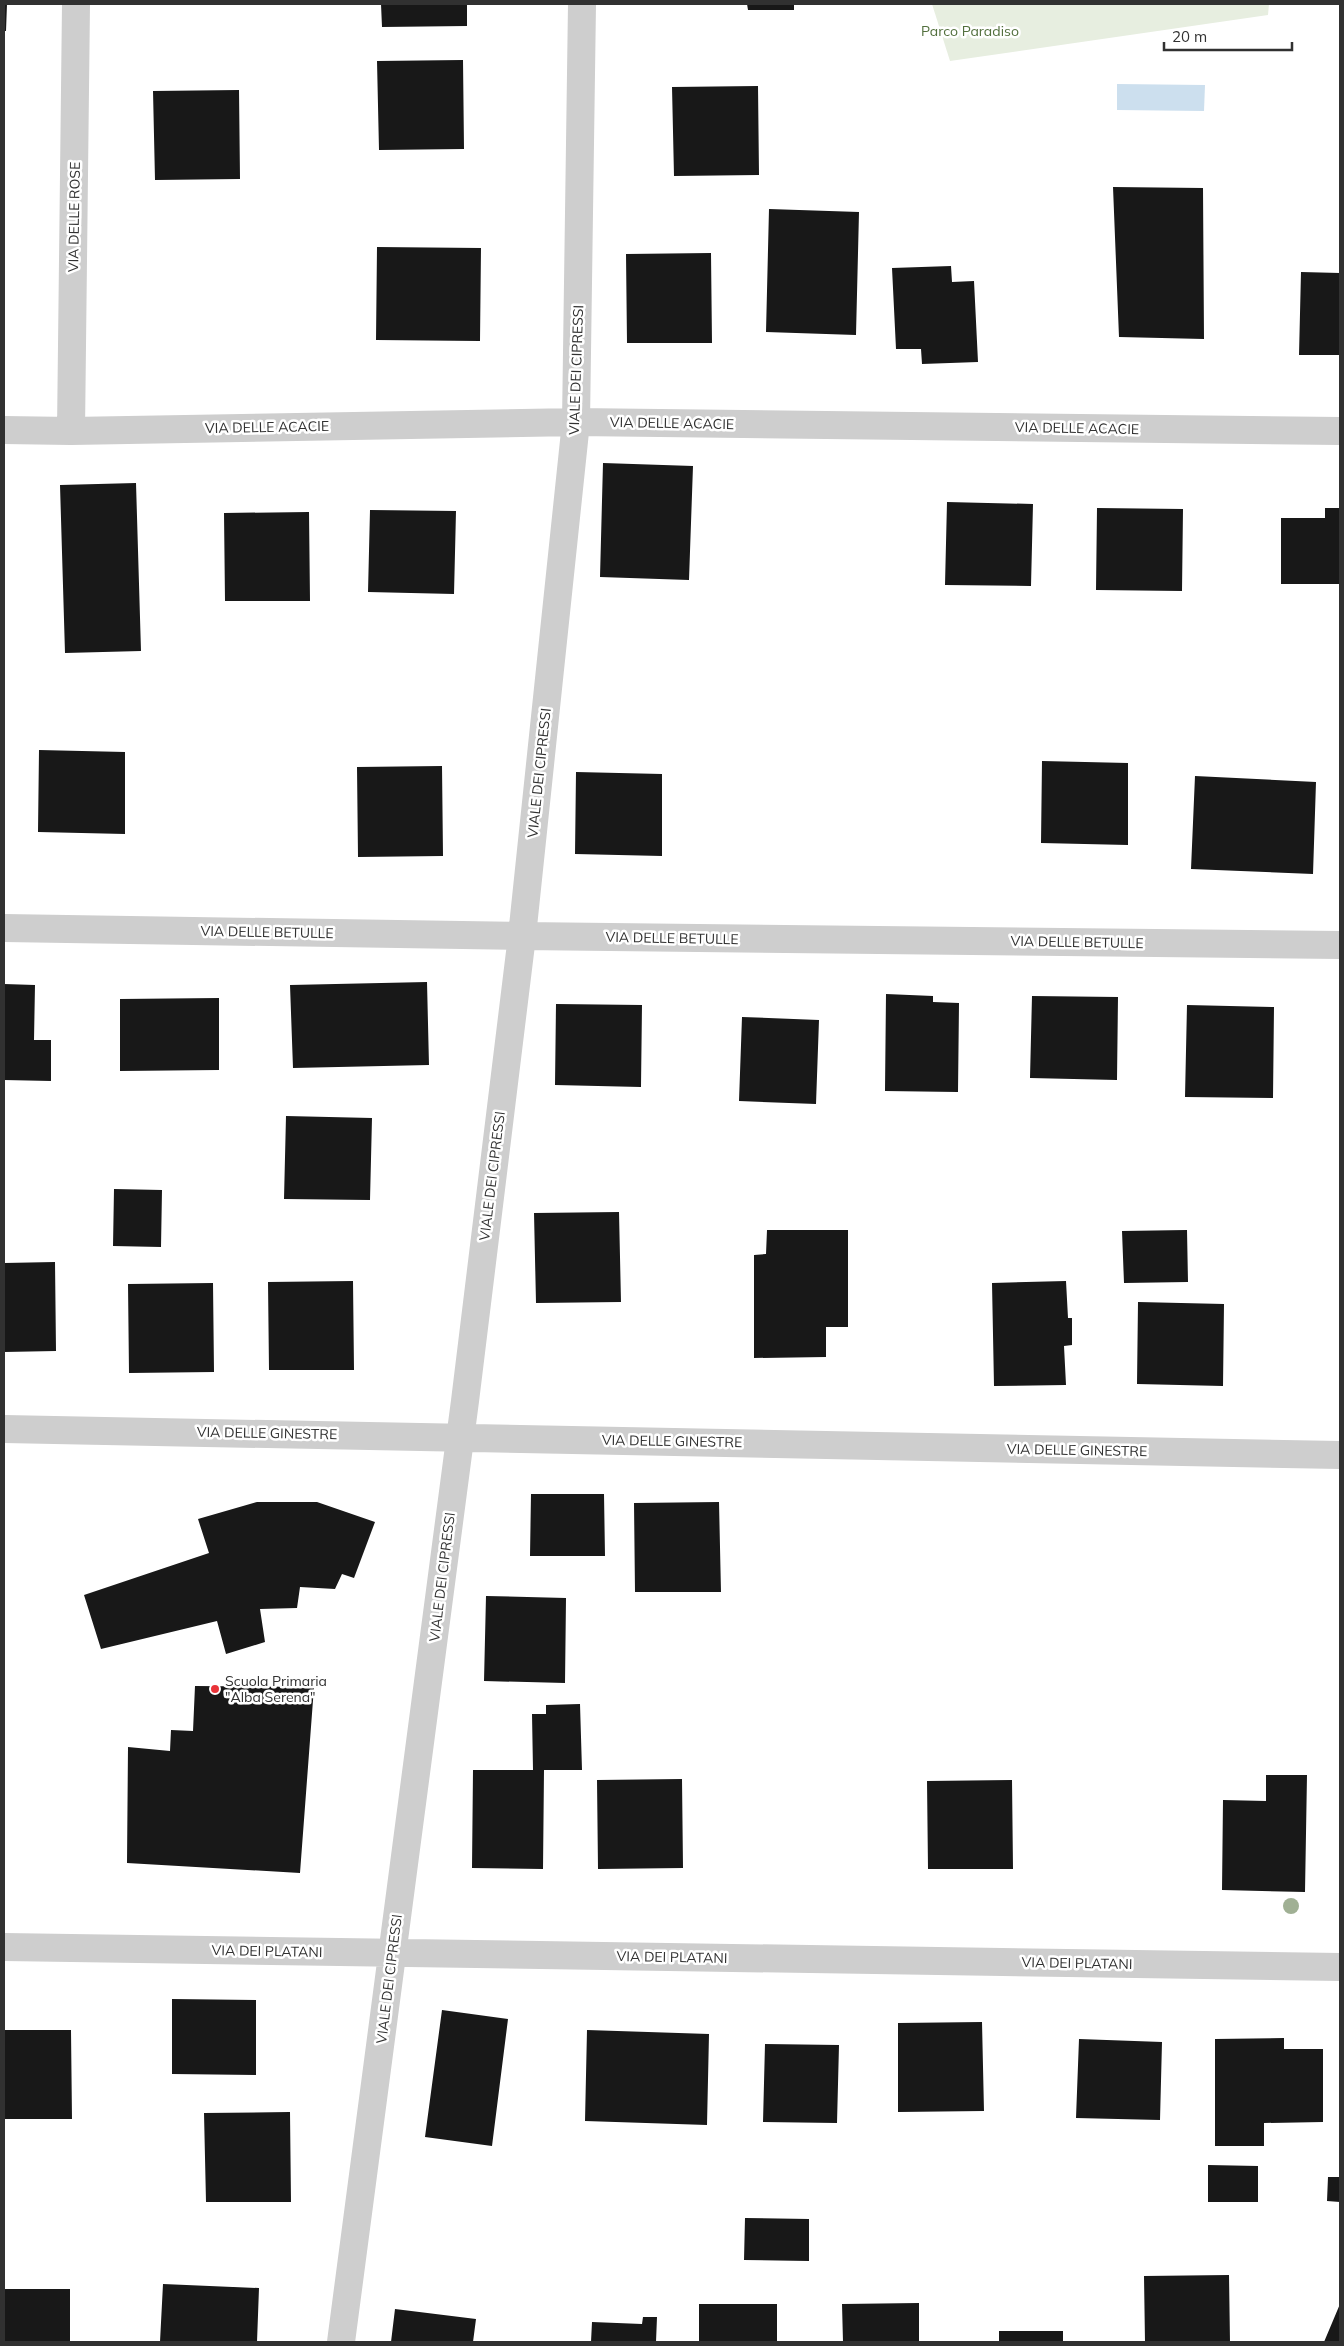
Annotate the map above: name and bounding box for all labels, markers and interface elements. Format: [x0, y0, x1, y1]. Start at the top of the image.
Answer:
scale bar [1164, 20, 1292, 52]
park label: Parco Paradiso [921, 22, 1019, 40]
text: 20 m [1172, 27, 1207, 46]
street label: VIA DELLE ROSE [64, 162, 84, 272]
street label: VIALE DEI CIPRESSI [565, 305, 587, 435]
street label: VIA DELLE ACACIE [610, 413, 734, 433]
street label: VIA DELLE ACACIE [205, 417, 329, 437]
street label: VIA DELLE ACACIE [1015, 418, 1139, 438]
street label: VIALE DEI CIPRESSI [523, 707, 555, 839]
street label: VIA DELLE BETULLE [200, 922, 334, 942]
street label: VIA DELLE BETULLE [605, 928, 739, 948]
street label: VIA DELLE BETULLE [1010, 932, 1144, 952]
street label: VIALE DEI CIPRESSI [475, 1110, 509, 1242]
street label: VIA DELLE GINESTRE [197, 1423, 337, 1443]
street label: VIA DELLE GINESTRE [602, 1431, 742, 1451]
street label: VIA DELLE GINESTRE [1007, 1440, 1147, 1460]
street label: VIALE DEI CIPRESSI [425, 1511, 459, 1643]
place label: Scuola Primaria "Alba Serena" [225, 1672, 327, 1706]
marker: Scuola Primaria "Alba Serena" [209, 1683, 221, 1695]
street label: VIALE DEI CIPRESSI [372, 1913, 406, 2045]
street label: VIA DEI PLATANI [211, 1941, 323, 1961]
street label: VIA DEI PLATANI [616, 1947, 728, 1967]
street label: VIA DEI PLATANI [1021, 1953, 1133, 1973]

